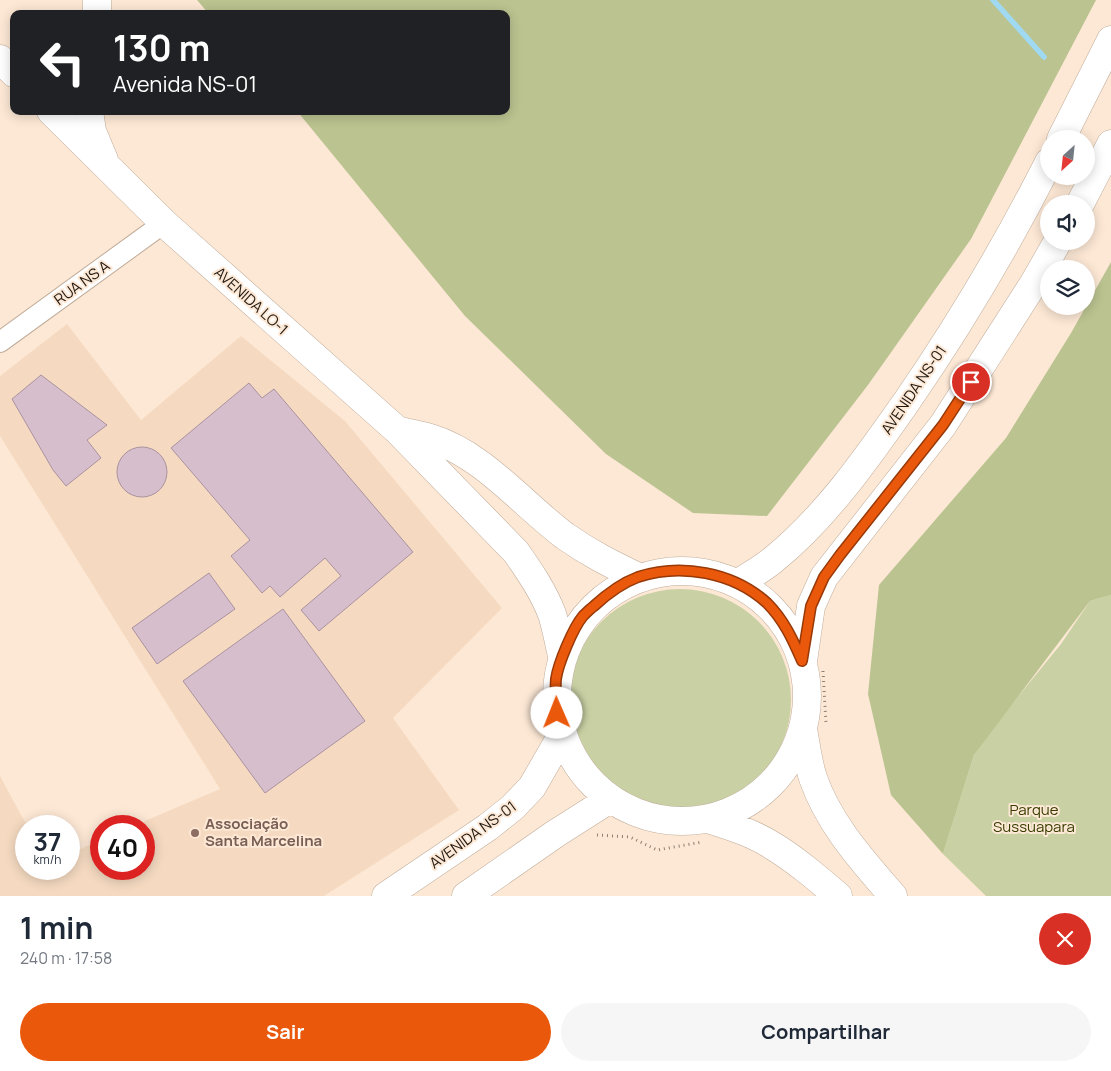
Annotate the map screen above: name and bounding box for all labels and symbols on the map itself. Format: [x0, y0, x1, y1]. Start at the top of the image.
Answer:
north arrow [1040, 130, 1095, 185]
street label: RUA NS A [50, 255, 114, 310]
street label: AVENIDA LO-1 [210, 262, 293, 339]
street label: AVENIDA NS-01 [876, 341, 951, 438]
pin [950, 361, 992, 403]
position arrow [530, 686, 582, 738]
street label: AVENIDA NS-01 [425, 796, 521, 873]
park label: Parque Sussuapara [993, 799, 1075, 837]
place label: Associação Santa Marcelina [205, 813, 322, 851]
speed limit sign: 40 [90, 815, 155, 880]
marker: Associação Santa Marcelina [189, 827, 201, 839]

